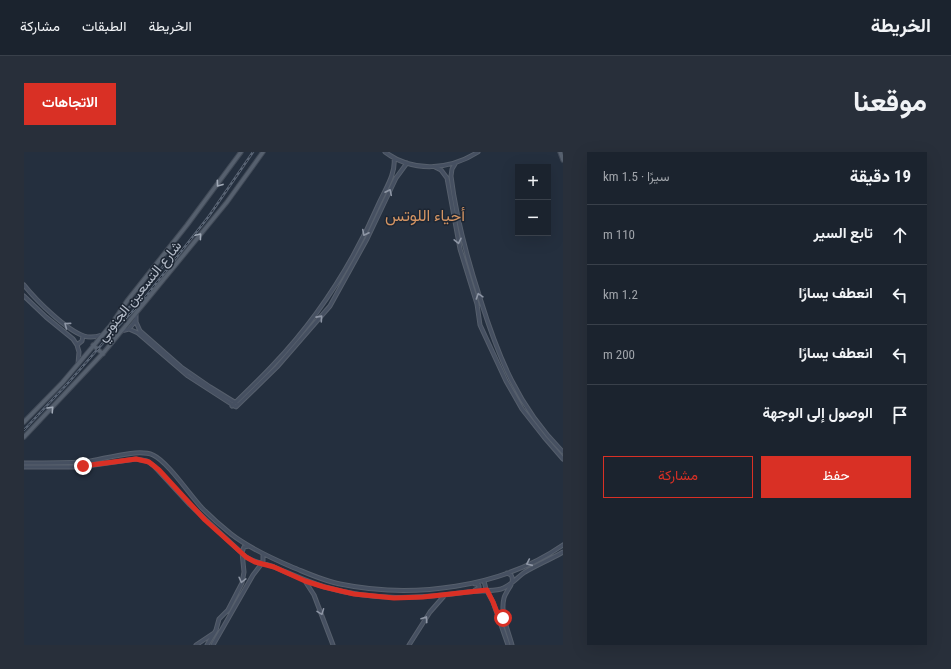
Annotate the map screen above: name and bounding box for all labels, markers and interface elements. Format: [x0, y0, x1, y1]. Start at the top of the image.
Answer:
text: الخريطة [871, 14, 931, 37]
text: مشاركة [20, 18, 60, 34]
text: الطبقات [82, 18, 126, 34]
text: الخريطة [148, 18, 192, 34]
button: الاتجاهات [24, 83, 116, 125]
text: موقعنا [853, 85, 927, 118]
map controls [515, 164, 551, 236]
button: + [515, 164, 551, 200]
text: 19 دقيقة [850, 166, 911, 186]
text: سيرًا · 1.5 km [603, 169, 670, 184]
one-way arrow [216, 179, 223, 186]
one-way arrow [384, 189, 392, 197]
button: − [515, 200, 551, 236]
district label: أحياء اللوتس [385, 206, 465, 226]
text: تابع السير [814, 224, 873, 242]
icon: ahead [889, 224, 911, 246]
text: 110 m [603, 227, 635, 242]
one-way arrow [362, 229, 370, 236]
one-way arrow [194, 233, 201, 240]
street label: شارع التسعين الجنوبي [94, 238, 188, 347]
one-way arrow [454, 238, 462, 244]
text: انعطف يسارًا [799, 284, 873, 302]
icon: left [889, 284, 911, 306]
text: 1.2 km [603, 287, 638, 302]
one-way arrow [475, 293, 484, 300]
one-way arrow [315, 315, 322, 323]
one-way arrow [64, 323, 71, 330]
text: انعطف يسارًا [799, 344, 873, 362]
icon: left [889, 344, 911, 366]
text: 200 m [603, 347, 635, 362]
text: الوصول إلى الوجهة [762, 404, 873, 422]
icon: arrive [889, 404, 911, 426]
one-way arrow [46, 406, 54, 414]
button: مشاركة [603, 456, 753, 498]
button: حفظ [761, 456, 911, 498]
route end [74, 457, 92, 475]
one-way arrow [525, 558, 533, 566]
one-way arrow [239, 576, 247, 583]
one-way arrow [317, 608, 325, 615]
route start [494, 609, 512, 627]
one-way arrow [421, 616, 428, 623]

